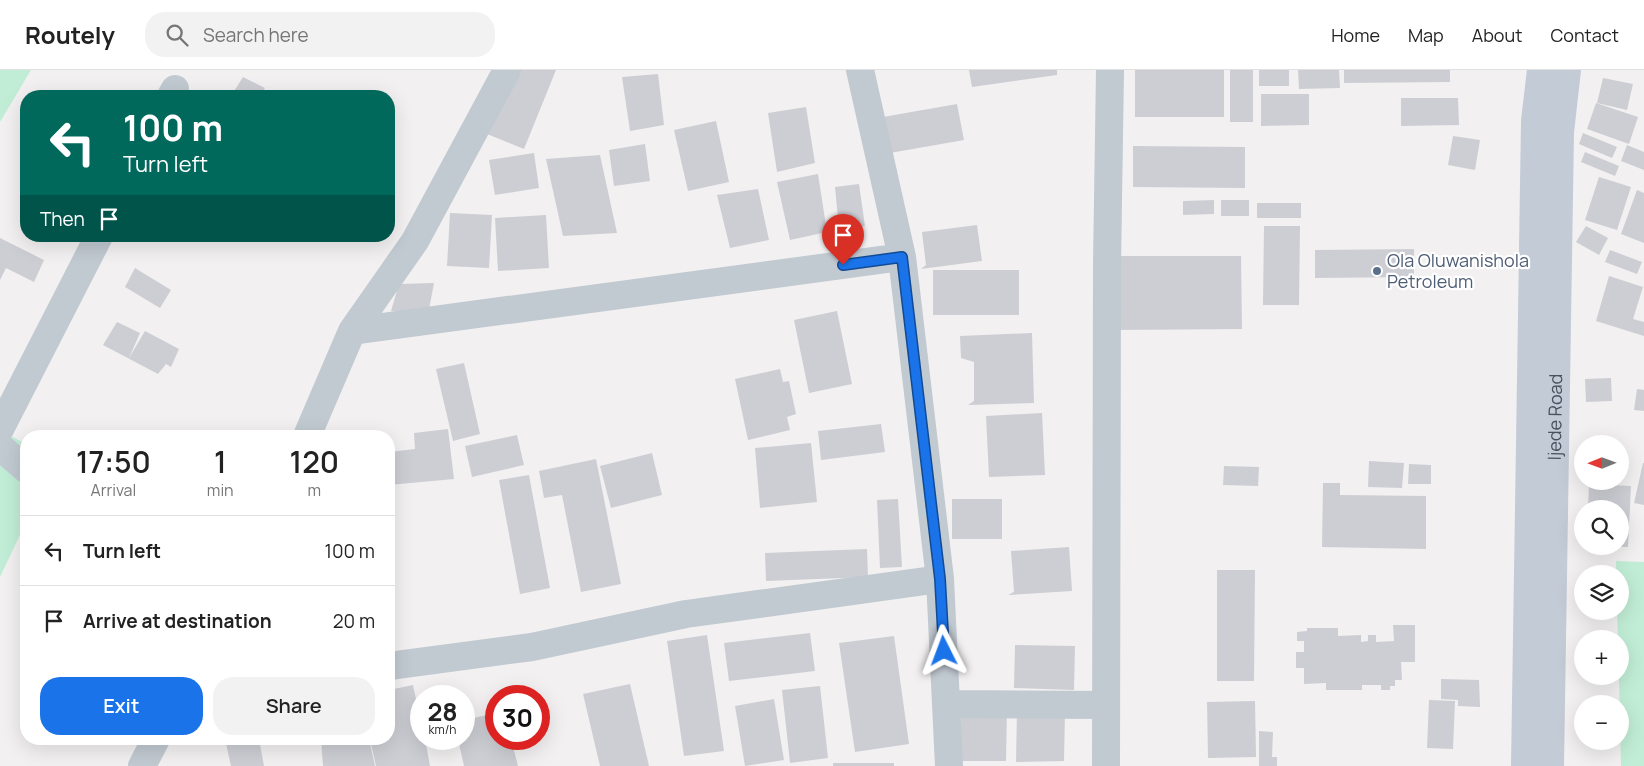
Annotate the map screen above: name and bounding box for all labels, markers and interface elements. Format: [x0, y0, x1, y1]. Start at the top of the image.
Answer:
search box [145, 12, 495, 57]
text: Routely [25, 18, 115, 51]
icon: search [163, 21, 191, 49]
text: Search here [203, 22, 309, 48]
text: Home [1331, 23, 1380, 47]
text: Map [1408, 23, 1444, 47]
text: About [1472, 23, 1522, 47]
text: Contact [1550, 23, 1619, 47]
text: 100 m [123, 104, 223, 152]
icon: left [40, 110, 105, 175]
text: Turn left [123, 149, 208, 179]
icon: arrive [95, 205, 123, 233]
text: Then [40, 206, 85, 232]
pin [822, 214, 864, 265]
icon: arrive [829, 221, 857, 249]
place label: Ola Oluwanishola Petroleum [1387, 248, 1529, 293]
marker: Ola Oluwanishola Petroleum [1371, 265, 1383, 277]
street label: Ijede Road [1542, 373, 1567, 461]
north arrow [1574, 435, 1629, 490]
map controls [1574, 435, 1629, 750]
text: 17:50 [76, 441, 151, 482]
text: 1 [214, 441, 227, 482]
text: 120 [290, 441, 339, 482]
text: Arrival [91, 479, 136, 501]
text: min [207, 479, 234, 501]
text: m [308, 479, 321, 501]
button: search [1574, 500, 1629, 555]
icon: left [40, 537, 68, 565]
text: Turn left [83, 538, 161, 564]
text: 100 m [324, 538, 375, 564]
button: layers [1574, 565, 1629, 620]
icon: arrive [40, 607, 68, 635]
text: Arrive at destination [83, 608, 272, 634]
text: 20 m [333, 608, 375, 634]
position arrow [917, 624, 969, 676]
button: + [1574, 630, 1629, 685]
button: Exit [40, 677, 203, 735]
button: Share [213, 677, 375, 735]
speed limit sign: 30 [485, 685, 550, 750]
text: 28 [427, 694, 458, 729]
button: − [1574, 695, 1629, 750]
text: km/h [429, 721, 456, 738]

